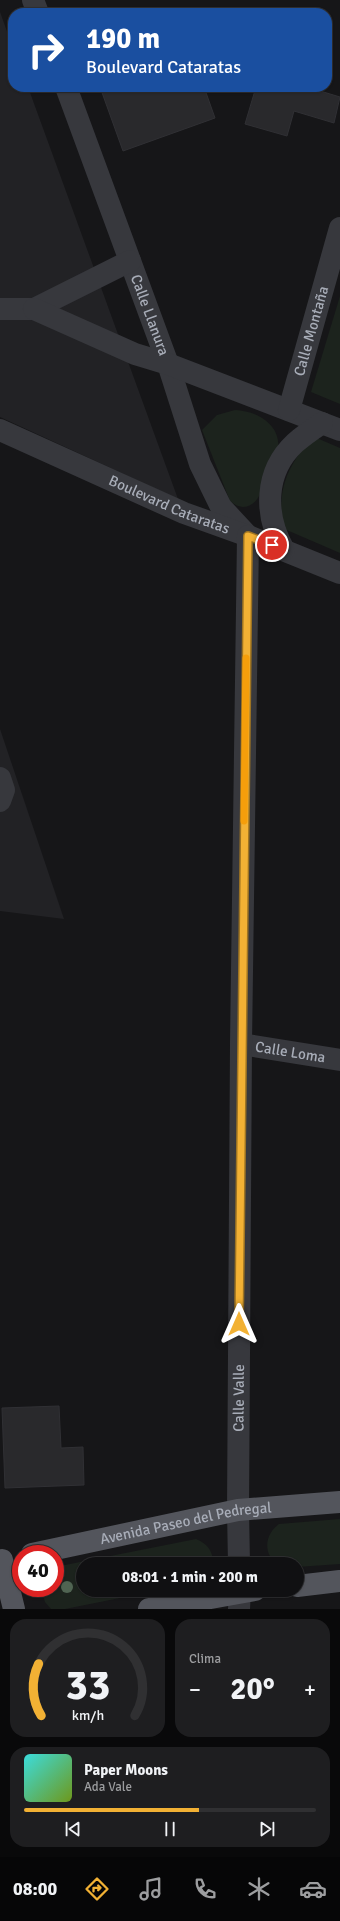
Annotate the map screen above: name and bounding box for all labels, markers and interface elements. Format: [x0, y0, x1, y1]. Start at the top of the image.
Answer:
text: 190 m [86, 22, 160, 56]
icon: right [20, 24, 72, 76]
text: Boulevard Cataratas [86, 56, 241, 78]
street label: Calle Llanura [127, 272, 173, 358]
street label: Calle Montaña [290, 284, 332, 378]
street label: Boulevard Cataratas [106, 471, 232, 538]
pin [255, 528, 289, 562]
icon: arrive [261, 534, 283, 556]
street label: Calle Loma [254, 1037, 327, 1067]
position arrow [218, 1303, 260, 1345]
street label: Calle Valle [230, 1364, 248, 1432]
street label: Avenida Paseo del Pedregal [98, 1498, 272, 1548]
speed limit sign: 40 [12, 1545, 64, 1597]
text: 08:01 · 1 min · 200 m [122, 1568, 258, 1586]
text: Clima [189, 1651, 221, 1667]
text: 33 [65, 1660, 110, 1711]
text: 20° [230, 1671, 275, 1708]
text: − [189, 1676, 201, 1703]
text: + [304, 1676, 316, 1703]
text: km/h [71, 1707, 104, 1724]
text: Paper Moons [84, 1761, 168, 1779]
text: Ada Vale [84, 1779, 132, 1795]
icon: previous [62, 1818, 84, 1840]
icon: pause [159, 1818, 181, 1840]
icon: next [256, 1818, 278, 1840]
icon: directions [83, 1875, 111, 1903]
icon: music [137, 1875, 165, 1903]
icon: phone [191, 1875, 219, 1903]
icon: climate [245, 1875, 273, 1903]
icon: car [299, 1875, 327, 1903]
text: 08:00 [13, 1878, 57, 1900]

